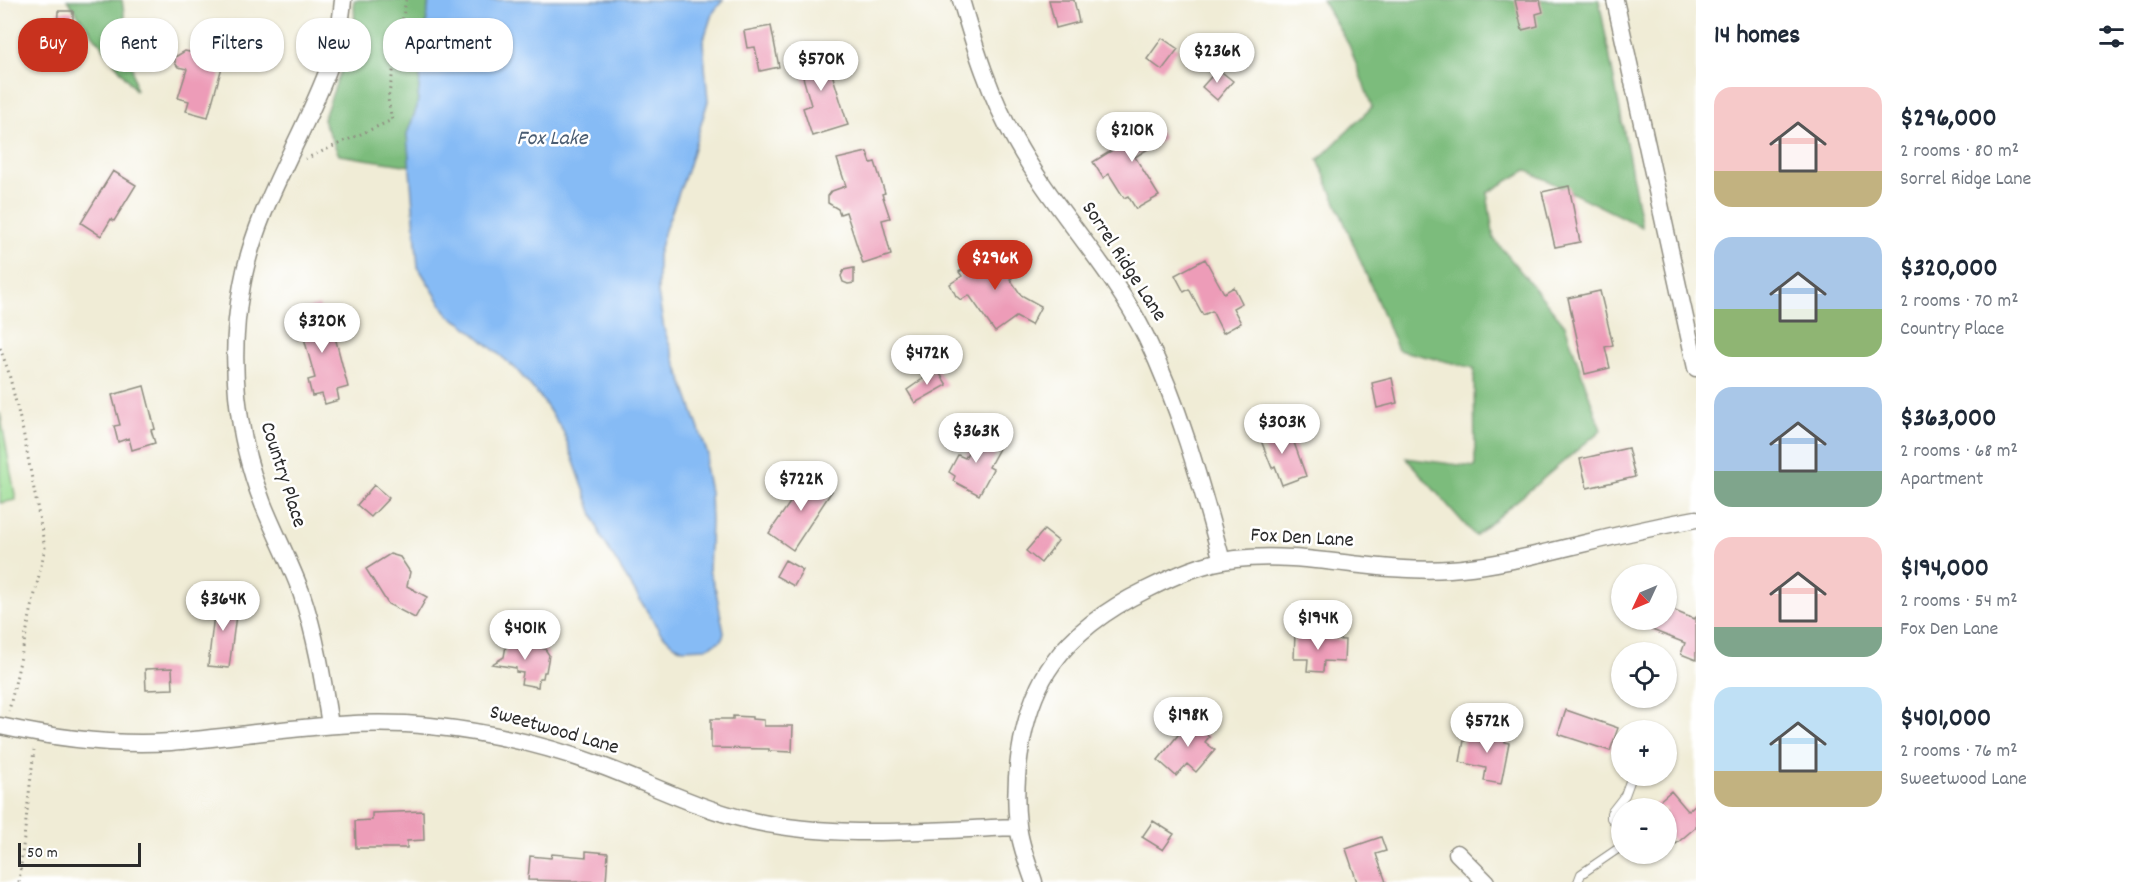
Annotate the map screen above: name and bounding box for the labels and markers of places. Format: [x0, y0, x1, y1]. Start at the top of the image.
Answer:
pin: $236K [1175, 33, 1259, 84]
pin: $570K [779, 41, 863, 92]
pin: $210K [1090, 112, 1174, 163]
pin: $296K [953, 240, 1037, 291]
pin: $320K [280, 303, 364, 354]
pin: $472K [885, 335, 969, 386]
pin: $303K [1240, 404, 1324, 455]
pin: $363K [934, 413, 1018, 464]
pin: $722K [759, 461, 843, 512]
pin: $364K [181, 581, 265, 632]
pin: $194K [1276, 600, 1360, 651]
pin: $401K [483, 610, 567, 661]
pin: $198K [1146, 697, 1230, 748]
pin: $572K [1445, 703, 1529, 754]

